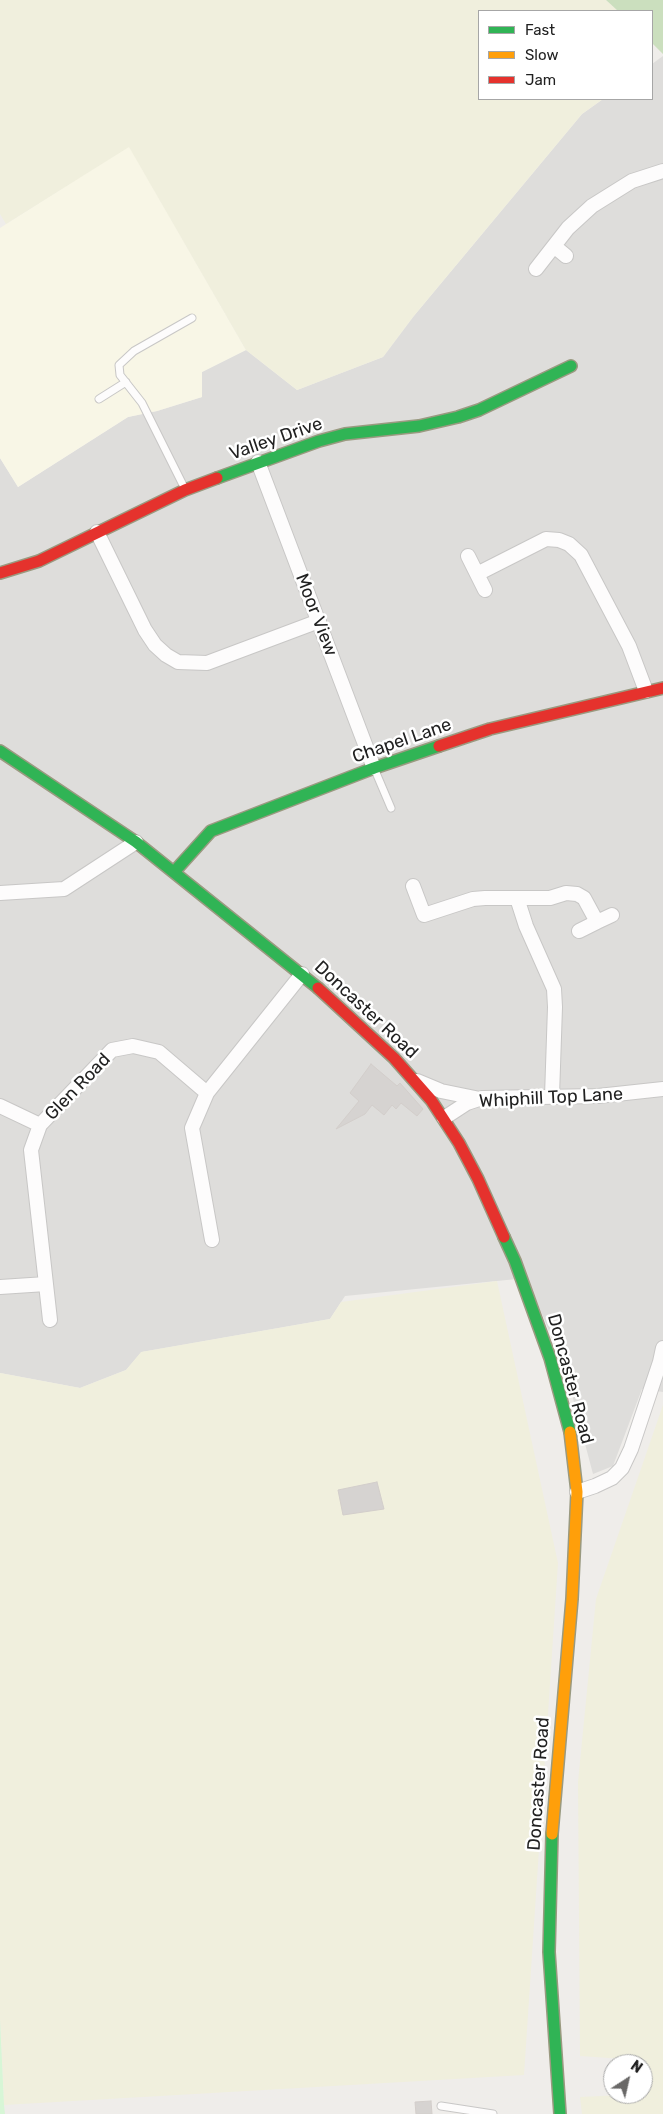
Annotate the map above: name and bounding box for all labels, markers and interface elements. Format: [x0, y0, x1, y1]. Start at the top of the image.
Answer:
legend [478, 10, 653, 100]
text: Fast [525, 21, 555, 39]
text: Slow [525, 46, 558, 64]
text: Jam [525, 71, 556, 89]
street label: Valley Drive [227, 413, 325, 465]
street label: Moor View [290, 571, 342, 659]
street label: Chapel Lane [350, 714, 454, 768]
street label: Doncaster Road [310, 957, 422, 1063]
street label: Glen Road [41, 1049, 115, 1125]
street label: Whiphill Top Lane [478, 1083, 624, 1113]
street label: Doncaster Road [542, 1312, 598, 1446]
street label: Doncaster Road [524, 1717, 554, 1851]
north arrow [603, 2054, 653, 2104]
text: N [627, 2057, 645, 2077]

